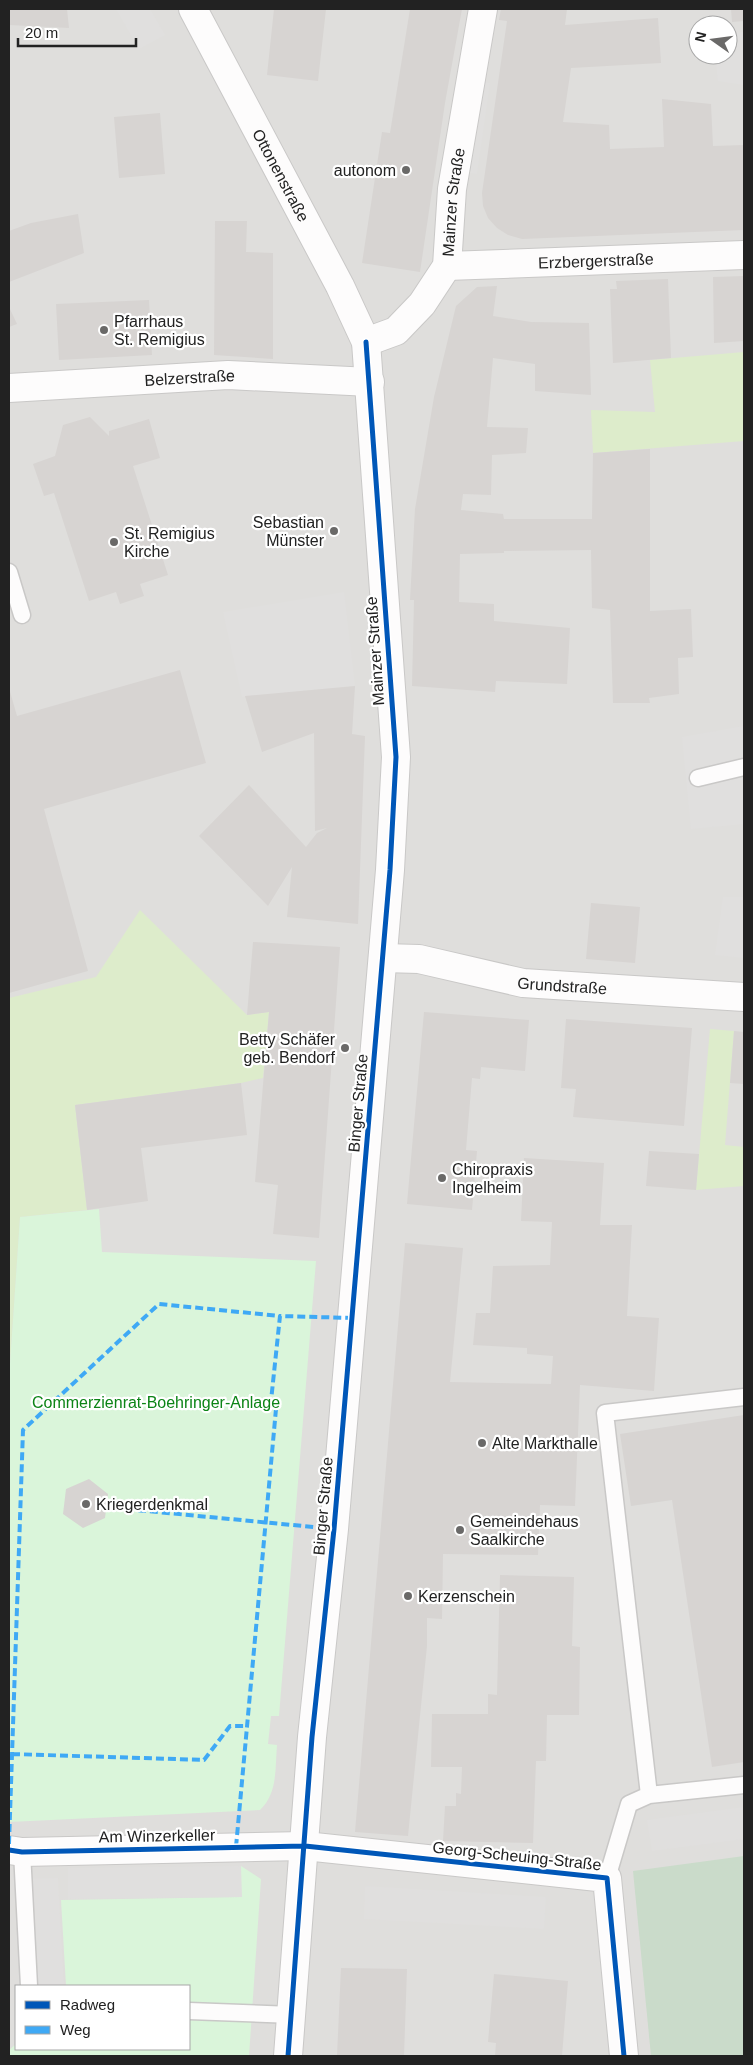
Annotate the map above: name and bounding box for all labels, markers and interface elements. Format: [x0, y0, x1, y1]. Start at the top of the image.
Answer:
scale bar [18, 15, 135, 47]
north arrow [688, 15, 738, 65]
text: 20 m [25, 24, 58, 41]
text: N [691, 30, 709, 44]
street label: Ottonenstraße [250, 126, 313, 224]
street label: Mainzer Straße [439, 146, 467, 257]
place label: autonom [334, 162, 396, 179]
marker: autonom [400, 164, 412, 176]
street label: Erzbergerstraße [538, 250, 654, 271]
place label: Pfarrhaus St. Remigius [114, 313, 205, 348]
marker: Pfarrhaus St. Remigius [98, 324, 110, 336]
street label: Belzerstraße [144, 366, 235, 388]
place label: Sebastian Münster [253, 514, 325, 549]
place label: St. Remigius Kirche [124, 525, 215, 560]
marker: Sebastian Münster [328, 525, 340, 537]
marker: St. Remigius Kirche [108, 536, 120, 548]
street label: Mainzer Straße [363, 596, 387, 706]
street label: Grundstraße [517, 974, 608, 997]
place label: Betty Schäfer geb. Bendorf [239, 1031, 336, 1066]
marker: Betty Schäfer geb. Bendorf [339, 1042, 351, 1054]
street label: Binger Straße [345, 1053, 371, 1153]
place label: Chiropraxis Ingelheim [452, 1161, 533, 1196]
marker: Chiropraxis Ingelheim [436, 1172, 448, 1184]
park label: Commerzienrat-Boehringer-Anlage [32, 1394, 280, 1411]
place label: Alte Markthalle [492, 1435, 598, 1452]
marker: Alte Markthalle [476, 1437, 488, 1449]
street label: Binger Straße [310, 1456, 336, 1556]
place label: Kriegerdenkmal [96, 1496, 208, 1513]
marker: Kriegerdenkmal [80, 1498, 92, 1510]
place label: Gemeindehaus Saalkirche [470, 1513, 579, 1548]
marker: Gemeindehaus Saalkirche [454, 1524, 466, 1536]
place label: Kerzenschein [418, 1588, 515, 1605]
marker: Kerzenschein [402, 1590, 414, 1602]
street label: Am Winzerkeller [99, 1826, 216, 1846]
street label: Georg-Scheuing-Straße [432, 1839, 602, 1873]
legend [15, 1985, 190, 2050]
text: Radweg [60, 1996, 115, 2013]
text: Weg [60, 2021, 91, 2038]

